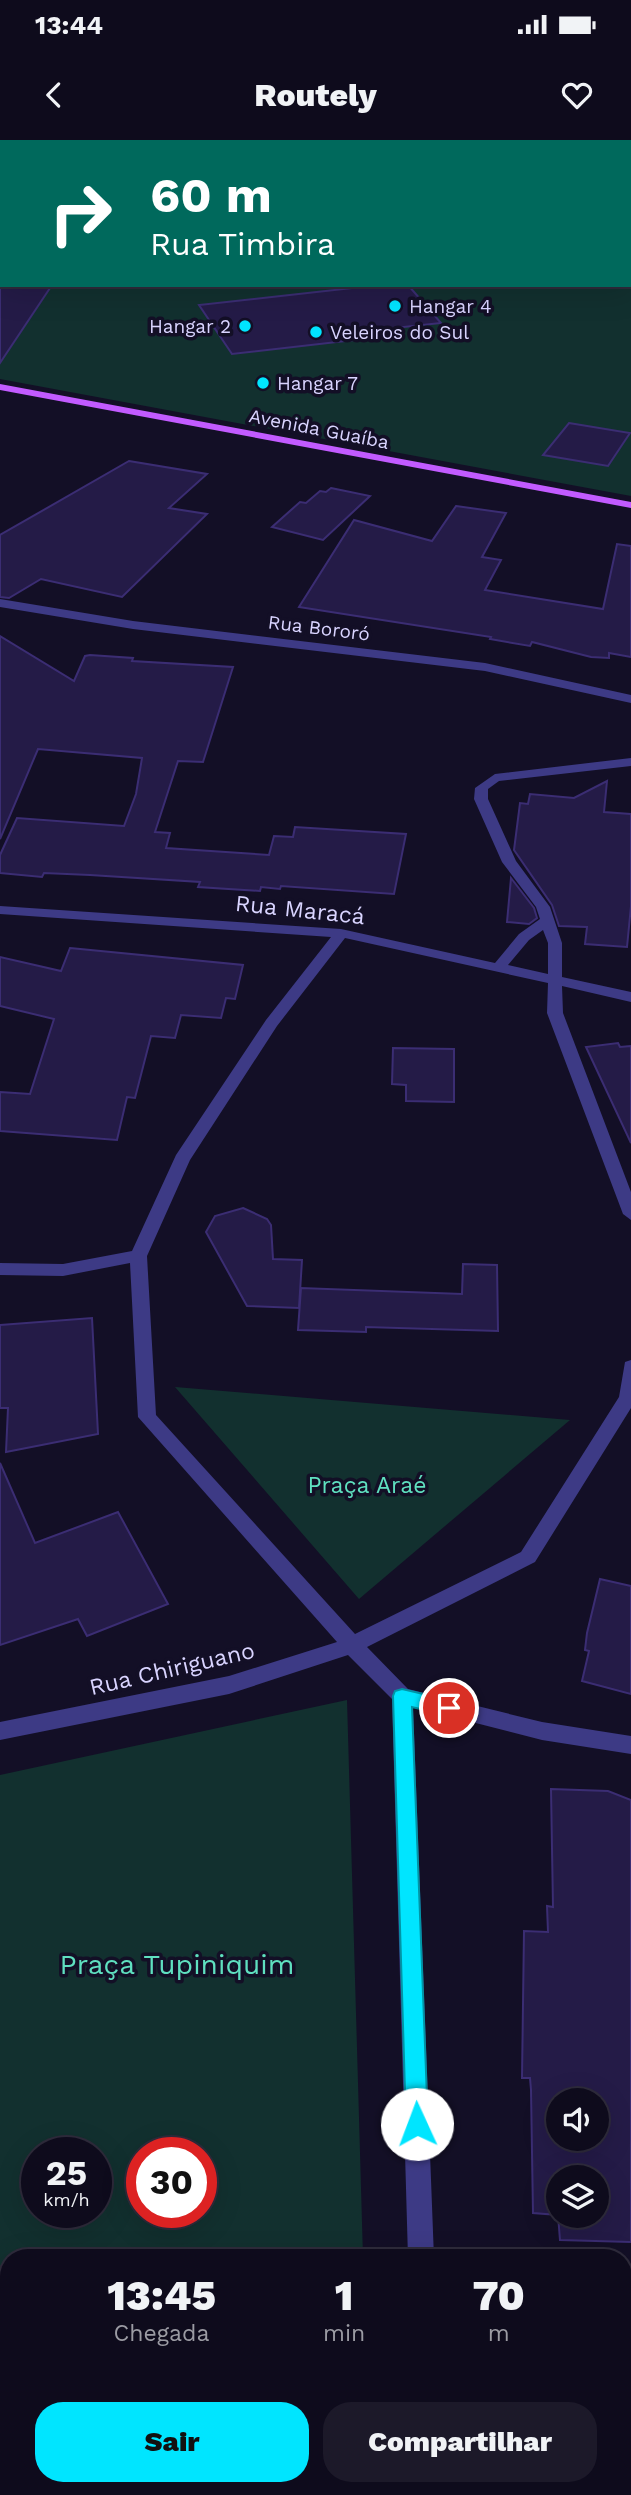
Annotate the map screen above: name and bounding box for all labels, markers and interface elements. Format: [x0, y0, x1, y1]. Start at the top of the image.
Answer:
text: 13:44 [35, 10, 103, 40]
icon: back [35, 76, 73, 114]
text: Routely [254, 76, 377, 114]
icon: heart [558, 76, 596, 114]
text: 60 m [150, 166, 272, 224]
icon: right [35, 168, 126, 259]
text: Rua Timbira [150, 225, 335, 263]
place label: Hangar 4 [409, 295, 492, 318]
marker: Hangar 4 [387, 298, 403, 314]
place label: Hangar 2 [149, 315, 231, 338]
marker: Hangar 2 [237, 318, 253, 334]
place label: Veleiros do Sul [330, 321, 469, 344]
marker: Veleiros do Sul [308, 324, 324, 340]
place label: Hangar 7 [277, 372, 358, 395]
marker: Hangar 7 [255, 375, 271, 391]
street label: Avenida Guaíba [247, 404, 391, 454]
street label: Rua Bororó [267, 610, 371, 646]
street label: Rua Maracá [234, 890, 366, 930]
park label: Praça Araé [308, 1472, 426, 1499]
street label: Rua Chiriguano [87, 1637, 257, 1701]
pin [419, 1678, 479, 1738]
icon: arrive [430, 1689, 468, 1727]
park label: Praça Tupiniquim [60, 1948, 294, 1981]
position arrow [380, 2087, 454, 2161]
map controls [546, 2088, 609, 2228]
button: sound [546, 2088, 609, 2151]
speed limit sign: 30 [126, 2137, 217, 2228]
text: 25 [46, 2152, 87, 2194]
button: layers [546, 2165, 609, 2228]
text: km/h [43, 2189, 90, 2210]
text: 13:45 [107, 2271, 216, 2320]
text: 1 [335, 2271, 354, 2320]
text: 70 [472, 2271, 525, 2320]
text: Chegada [114, 2320, 209, 2347]
text: min [323, 2320, 365, 2347]
text: m [488, 2320, 510, 2347]
button: Sair [35, 2402, 309, 2482]
button: Compartilhar [323, 2402, 597, 2482]

